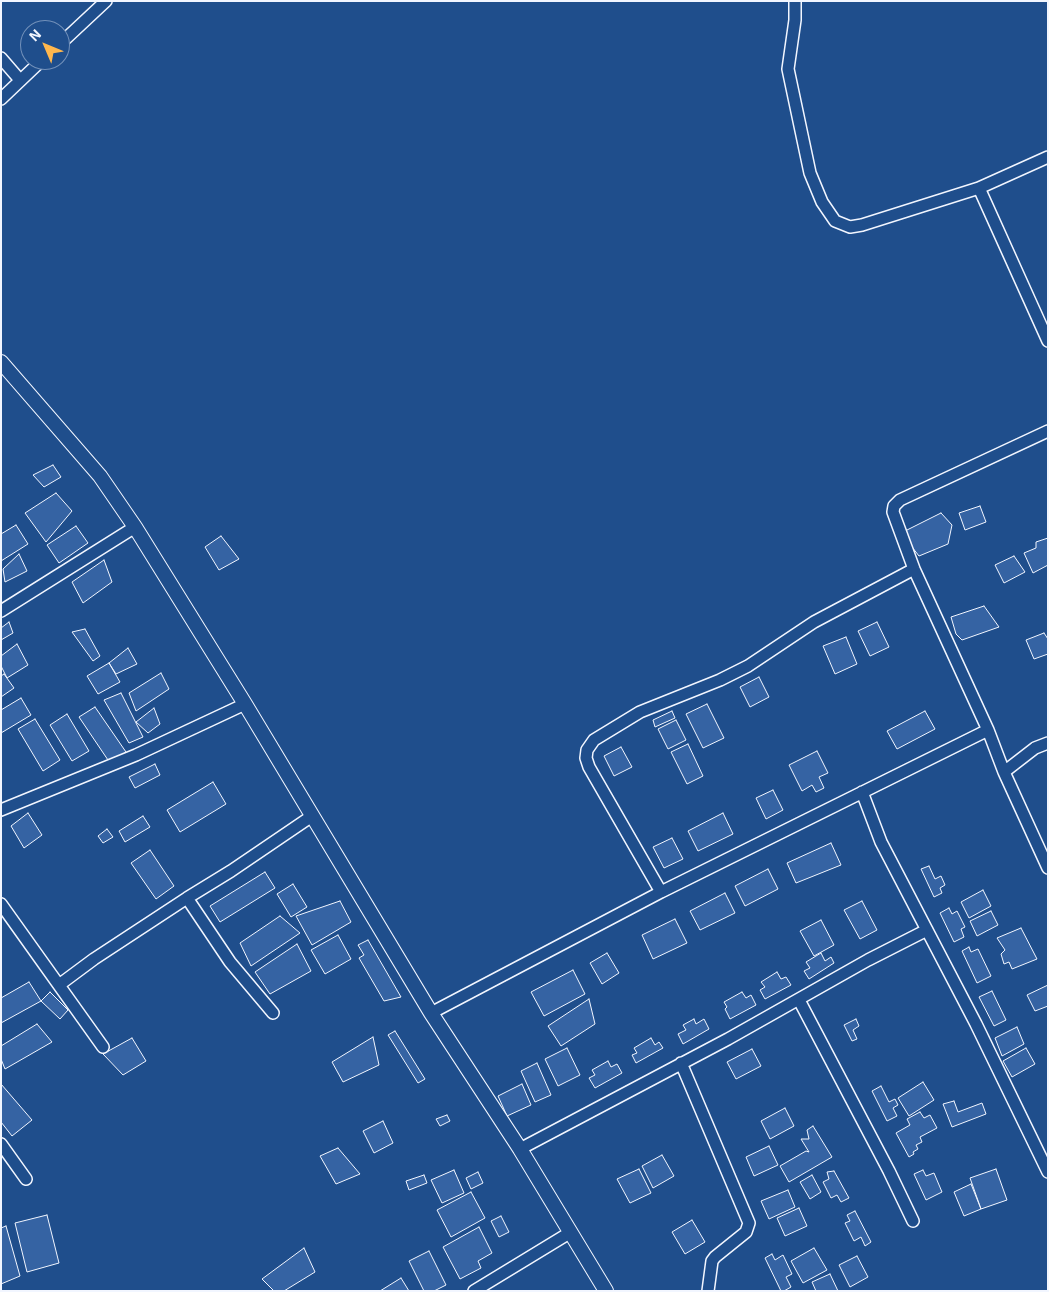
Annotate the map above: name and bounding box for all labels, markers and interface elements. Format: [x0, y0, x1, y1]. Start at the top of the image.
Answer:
north arrow [20, 20, 70, 70]
text: N [25, 25, 44, 44]

